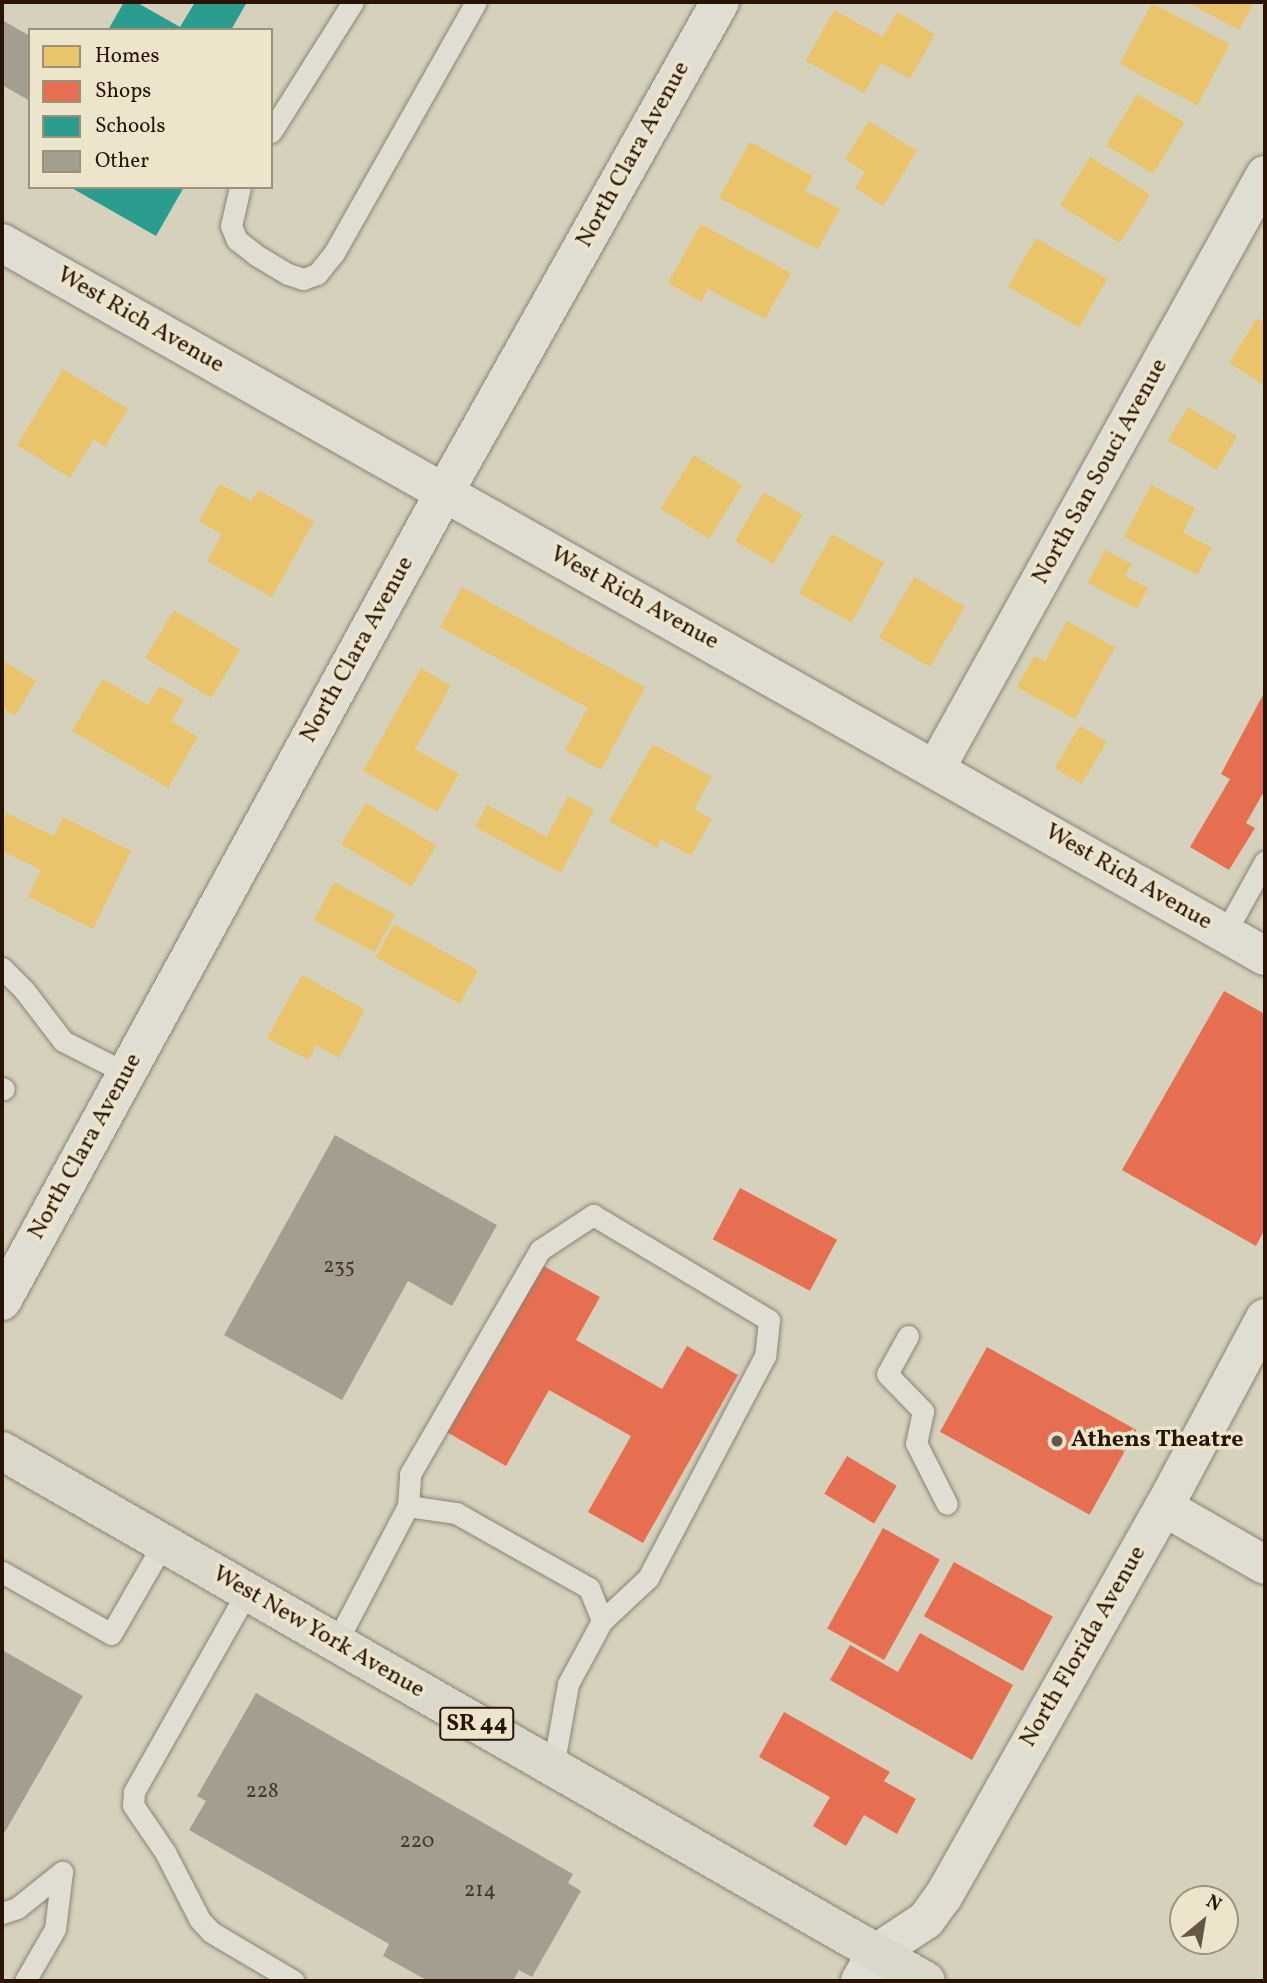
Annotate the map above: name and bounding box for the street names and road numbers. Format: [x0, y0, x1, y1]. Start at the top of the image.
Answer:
street label: North Clara Avenue [571, 57, 697, 253]
street label: West Rich Avenue [51, 261, 229, 381]
street label: North San Souci Avenue [1027, 354, 1175, 590]
street label: West Rich Avenue [545, 541, 723, 657]
street label: North Clara Avenue [295, 552, 421, 748]
street label: West Rich Avenue [1039, 818, 1217, 938]
street label: North Clara Avenue [23, 1049, 149, 1245]
street label: North Florida Avenue [1015, 1541, 1153, 1753]
street label: West New York Avenue [206, 1560, 430, 1706]
road number: SR 44 [438, 1704, 516, 1744]

